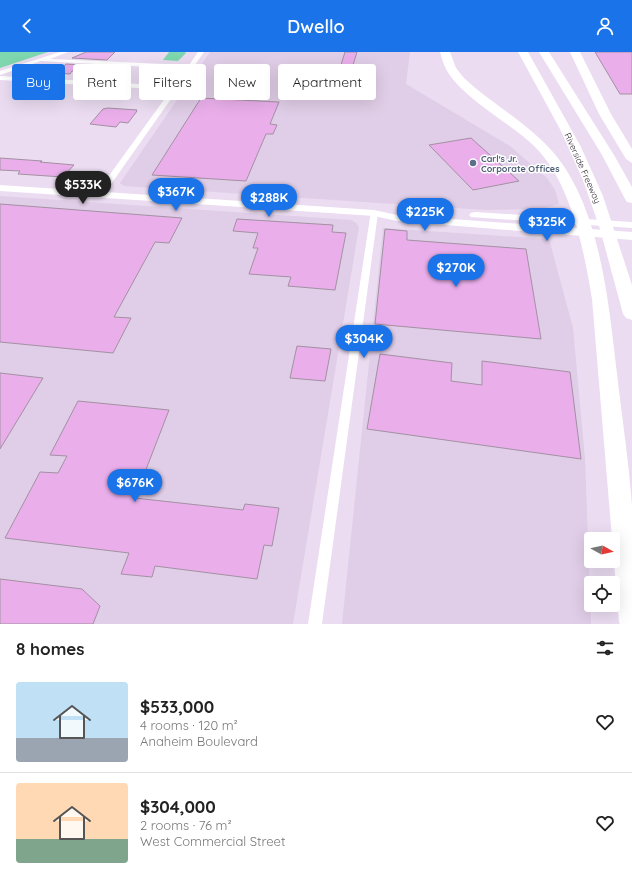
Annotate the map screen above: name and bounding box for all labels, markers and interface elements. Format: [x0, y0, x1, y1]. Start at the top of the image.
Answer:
icon: back [16, 15, 38, 37]
text: Dwello [287, 15, 345, 38]
icon: person [594, 15, 616, 37]
chip: Buy [12, 64, 65, 100]
chip: Rent [73, 64, 131, 100]
chip: Filters [139, 64, 206, 100]
chip: New [214, 64, 270, 100]
chip: Apartment [278, 64, 376, 100]
street label: Riverside Freeway [562, 131, 604, 205]
place label: Carl's Jr. Corporate Offices [481, 153, 560, 174]
marker: Carl's Jr. Corporate Offices [468, 158, 478, 168]
pin: $533K [55, 171, 111, 205]
text: $533K [64, 176, 102, 192]
pin: $367K [148, 178, 204, 212]
text: $367K [157, 183, 195, 199]
pin: $288K [241, 184, 297, 218]
text: $288K [250, 189, 288, 205]
pin: $225K [397, 198, 453, 232]
text: $225K [406, 203, 444, 219]
pin: $325K [519, 208, 575, 242]
text: $325K [528, 213, 566, 229]
pin: $270K [428, 254, 484, 288]
text: $270K [437, 259, 475, 275]
pin: $304K [336, 325, 392, 359]
text: $304K [345, 330, 383, 346]
pin: $676K [107, 469, 163, 503]
text: $676K [116, 474, 154, 490]
north arrow [584, 532, 620, 568]
map controls [584, 532, 620, 612]
button: locate [584, 576, 620, 612]
icon: filters [594, 637, 616, 659]
text: 8 homes [16, 638, 85, 659]
text: $533,000 [140, 696, 214, 717]
icon: home [48, 698, 96, 746]
icon: heart [594, 711, 616, 733]
text: 4 rooms · 120 m² [140, 717, 238, 733]
text: Anaheim Boulevard [140, 733, 258, 749]
text: $304,000 [140, 796, 216, 817]
icon: home [48, 799, 96, 847]
icon: heart [594, 812, 616, 834]
text: 2 rooms · 76 m² [140, 817, 232, 833]
text: West Commercial Street [140, 833, 285, 849]

